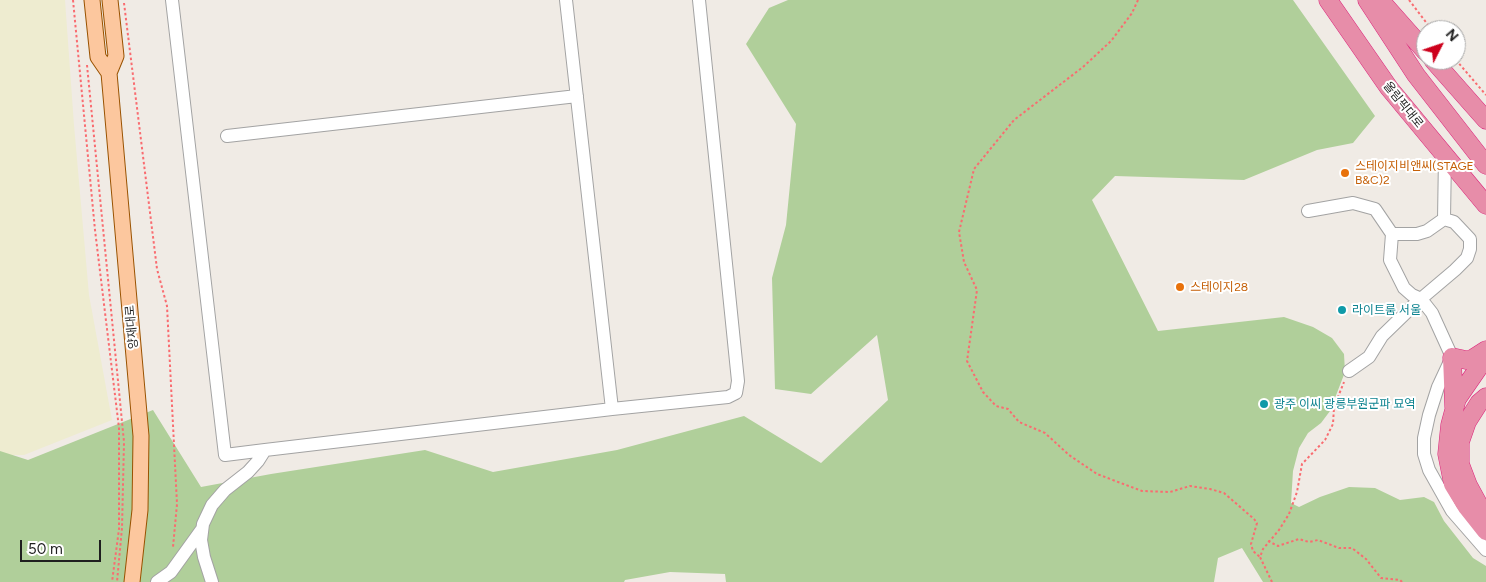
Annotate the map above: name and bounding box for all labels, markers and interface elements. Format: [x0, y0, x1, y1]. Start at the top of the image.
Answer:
north arrow [1416, 20, 1466, 70]
text: N [1442, 26, 1462, 45]
street label: 올림픽대로 [1380, 79, 1426, 131]
place label: 스테이지비앤씨(STAGE B&C)2 [1355, 159, 1474, 187]
marker: 스테이지비앤씨(STAGE B&C)2 [1339, 167, 1351, 179]
place label: 스테이지28 [1190, 280, 1248, 294]
marker: 스테이지28 [1174, 281, 1186, 293]
place label: 라이트룸 서울 [1352, 303, 1421, 317]
street label: 양재대로 [123, 304, 141, 350]
marker: 라이트룸 서울 [1336, 304, 1348, 316]
place label: 광주 이씨 광릉부원군파 묘역 [1274, 397, 1415, 411]
marker: 광주 이씨 광릉부원군파 묘역 [1258, 398, 1270, 410]
scale bar [22, 530, 104, 562]
text: 50 m [28, 540, 63, 558]

